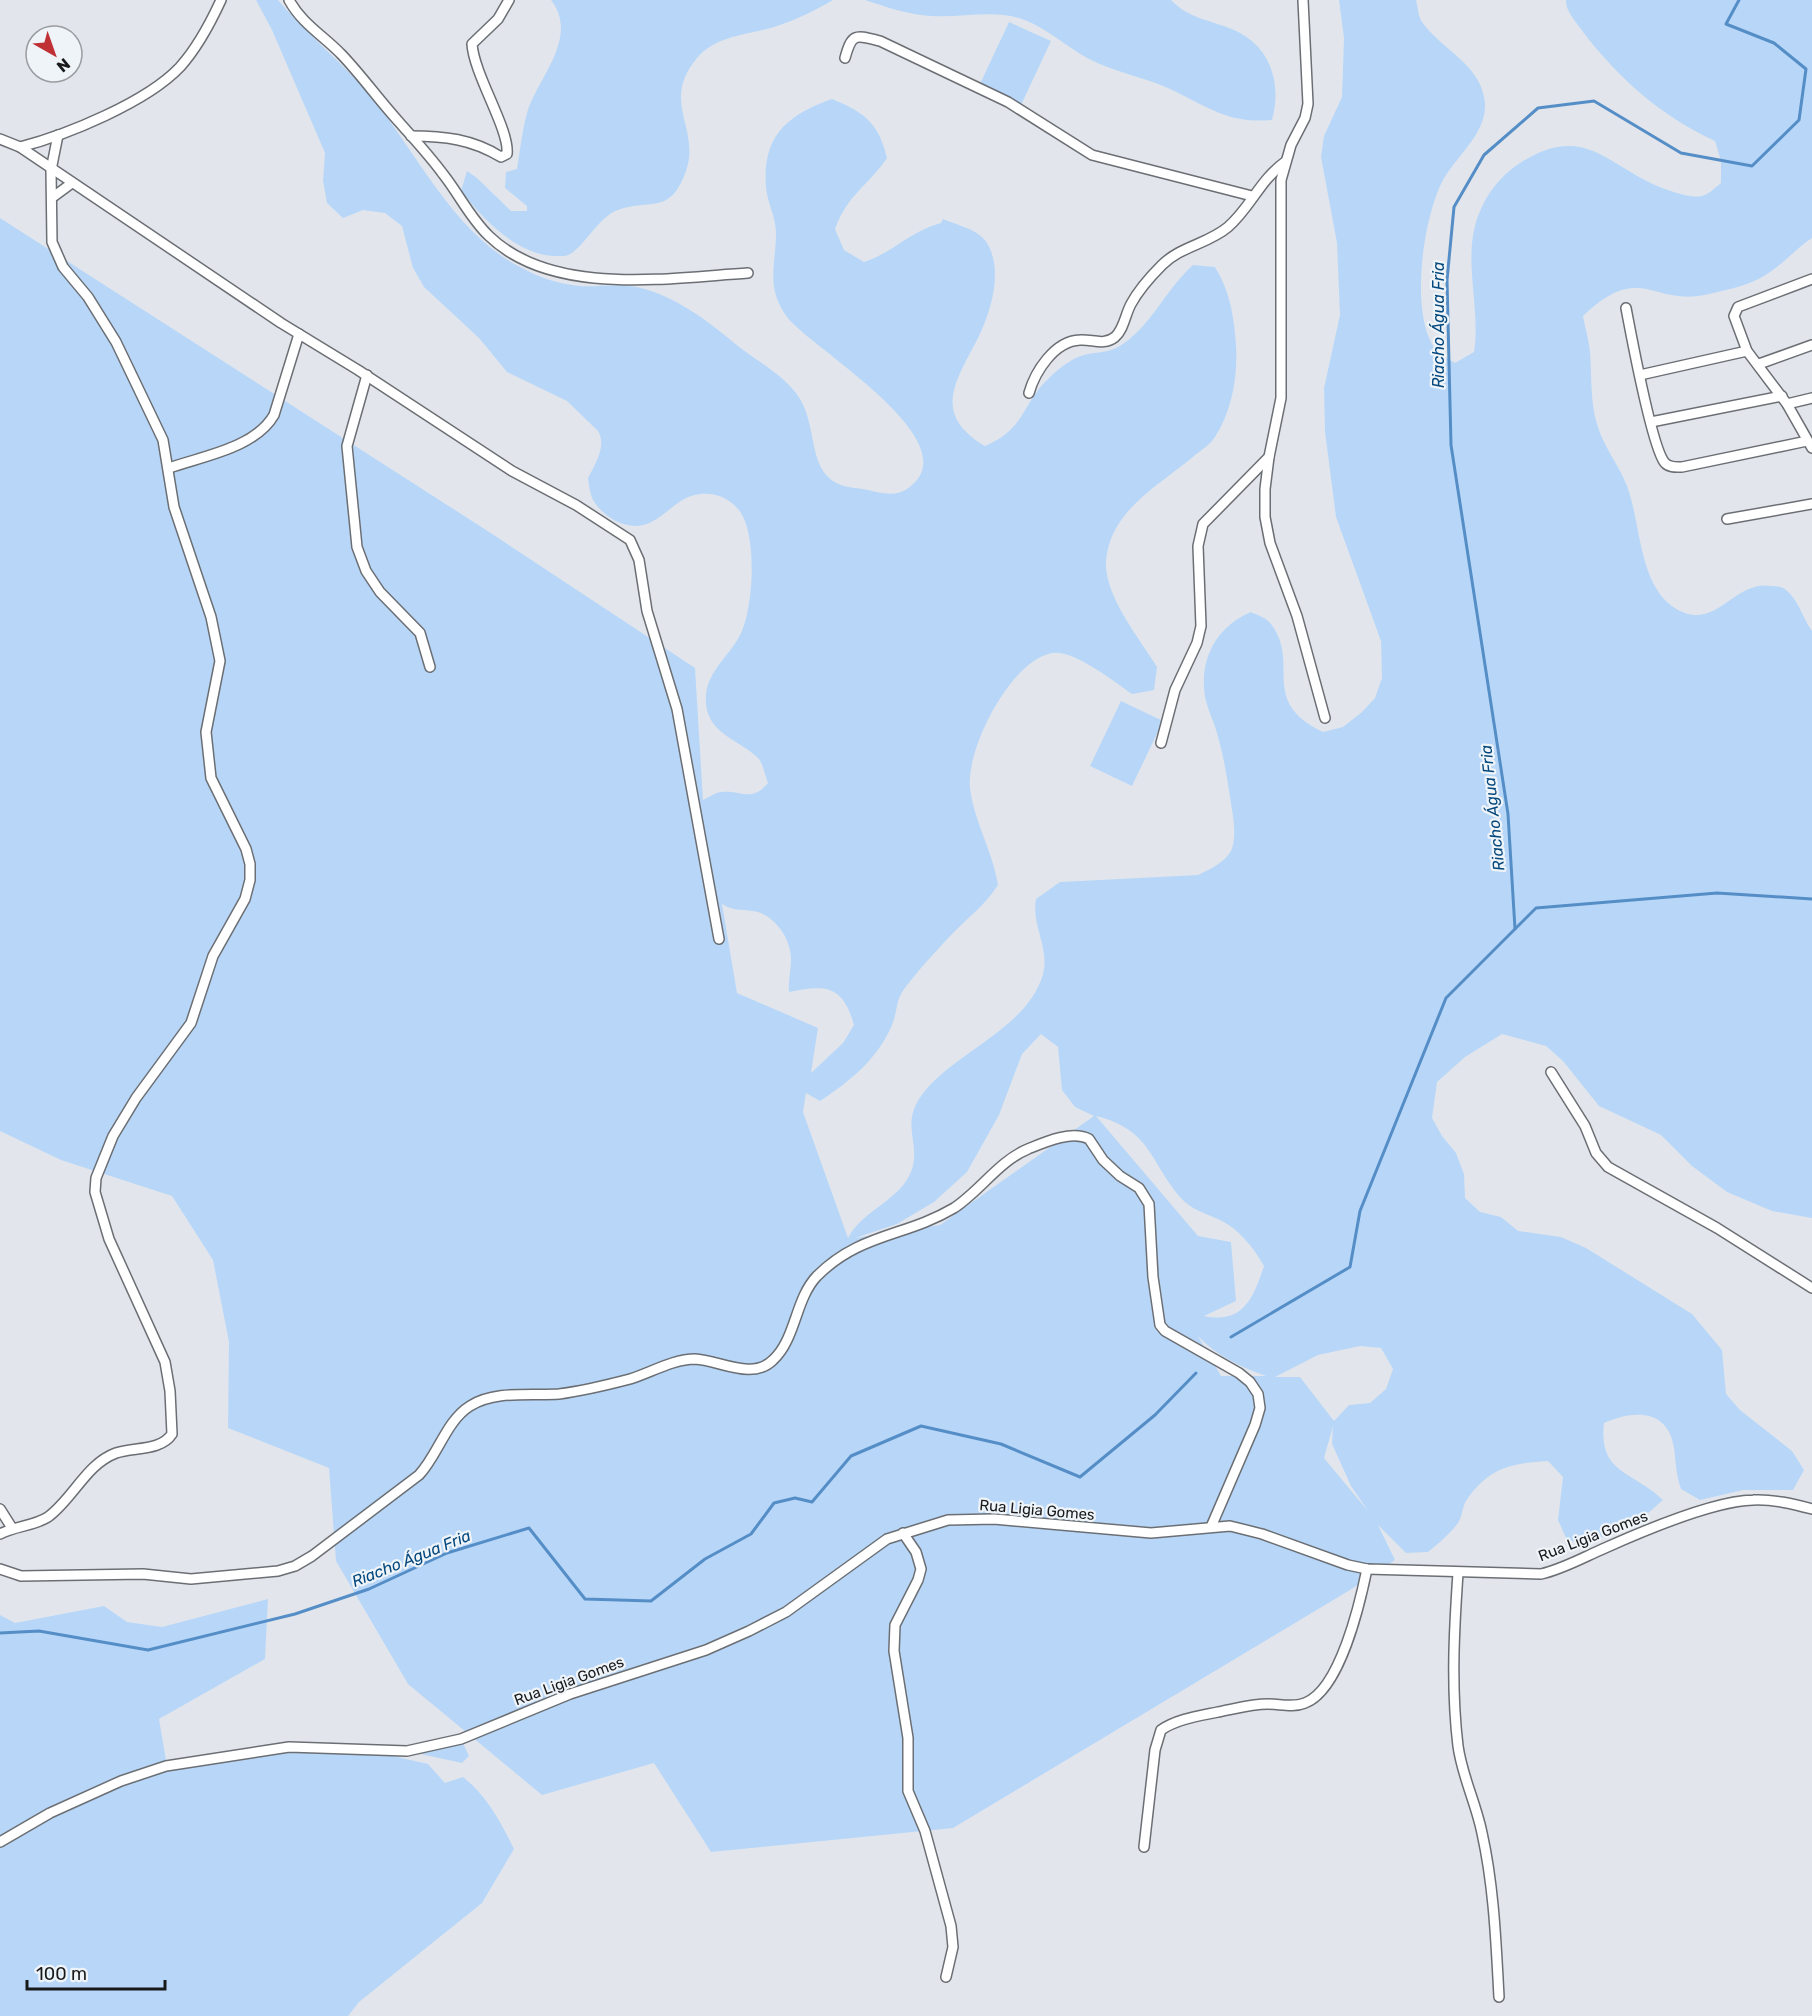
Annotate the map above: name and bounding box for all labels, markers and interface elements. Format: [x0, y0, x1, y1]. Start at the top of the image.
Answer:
north arrow [24, 24, 84, 84]
text: N [53, 54, 74, 76]
water label: Riacho Água Fria [1429, 262, 1448, 388]
water label: Riacho Água Fria [1476, 744, 1509, 872]
street label: Rua Ligia Gomes [979, 1496, 1096, 1524]
street label: Rua Ligia Gomes [1536, 1507, 1651, 1565]
water label: Riacho Água Fria [349, 1526, 473, 1591]
street label: Rua Ligia Gomes [512, 1653, 627, 1709]
scale bar [27, 1953, 165, 1991]
text: 100 m [36, 1963, 87, 1985]

